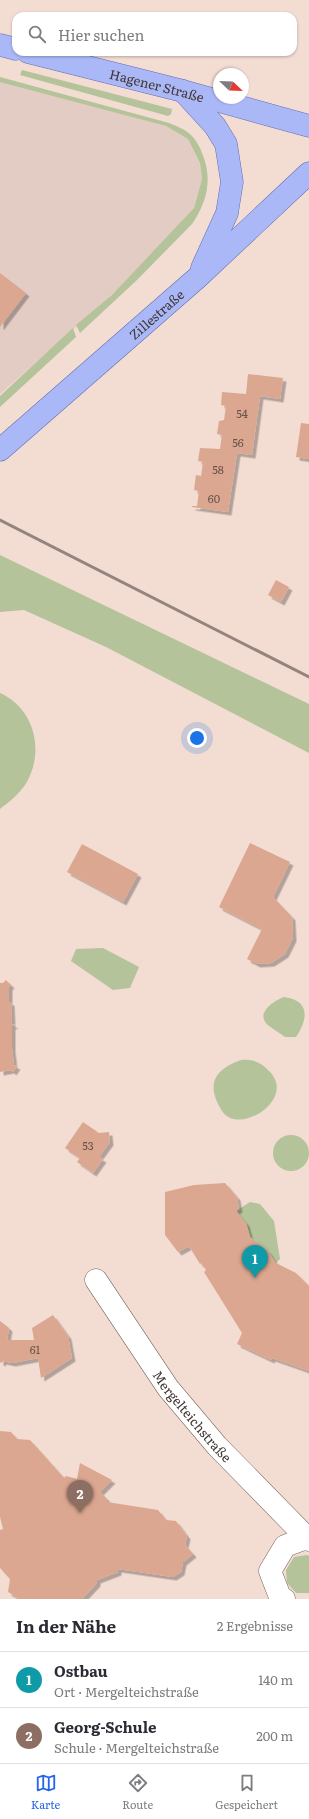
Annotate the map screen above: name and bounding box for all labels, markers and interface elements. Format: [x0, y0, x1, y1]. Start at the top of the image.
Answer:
search box [12, 12, 297, 56]
icon: search [26, 23, 48, 45]
text: Hier suchen [58, 23, 144, 46]
street label: Hagener Straße [108, 63, 207, 106]
north arrow [213, 68, 249, 104]
street label: Zillestraße [124, 284, 188, 343]
house number: 54 [236, 405, 248, 421]
house number: 56 [232, 434, 244, 450]
house number: 58 [212, 461, 224, 477]
house number: 60 [208, 490, 220, 506]
your location [187, 728, 207, 748]
house number: 53 [82, 1137, 94, 1153]
pin: 1 [242, 1245, 268, 1278]
house number: 61 [30, 1341, 41, 1357]
street label: Mergelteichstraße [149, 1366, 237, 1466]
pin: 2 [67, 1480, 93, 1513]
text: In der Nähe [16, 1613, 116, 1638]
text: 2 Ergebnisse [217, 1616, 293, 1635]
text: Ostbau [54, 1659, 108, 1682]
text: 1 [26, 1670, 32, 1689]
text: 140 m [258, 1670, 293, 1689]
text: Ort · Mergelteichstraße [54, 1682, 199, 1701]
text: Georg-Schule [54, 1715, 157, 1738]
text: 2 [26, 1726, 32, 1745]
text: 200 m [256, 1726, 293, 1745]
text: Schule · Mergelteichstraße [54, 1738, 219, 1757]
tab: Karte [31, 1772, 60, 1812]
tab: Route [122, 1772, 153, 1812]
tab: Gespeichert [215, 1772, 278, 1812]

